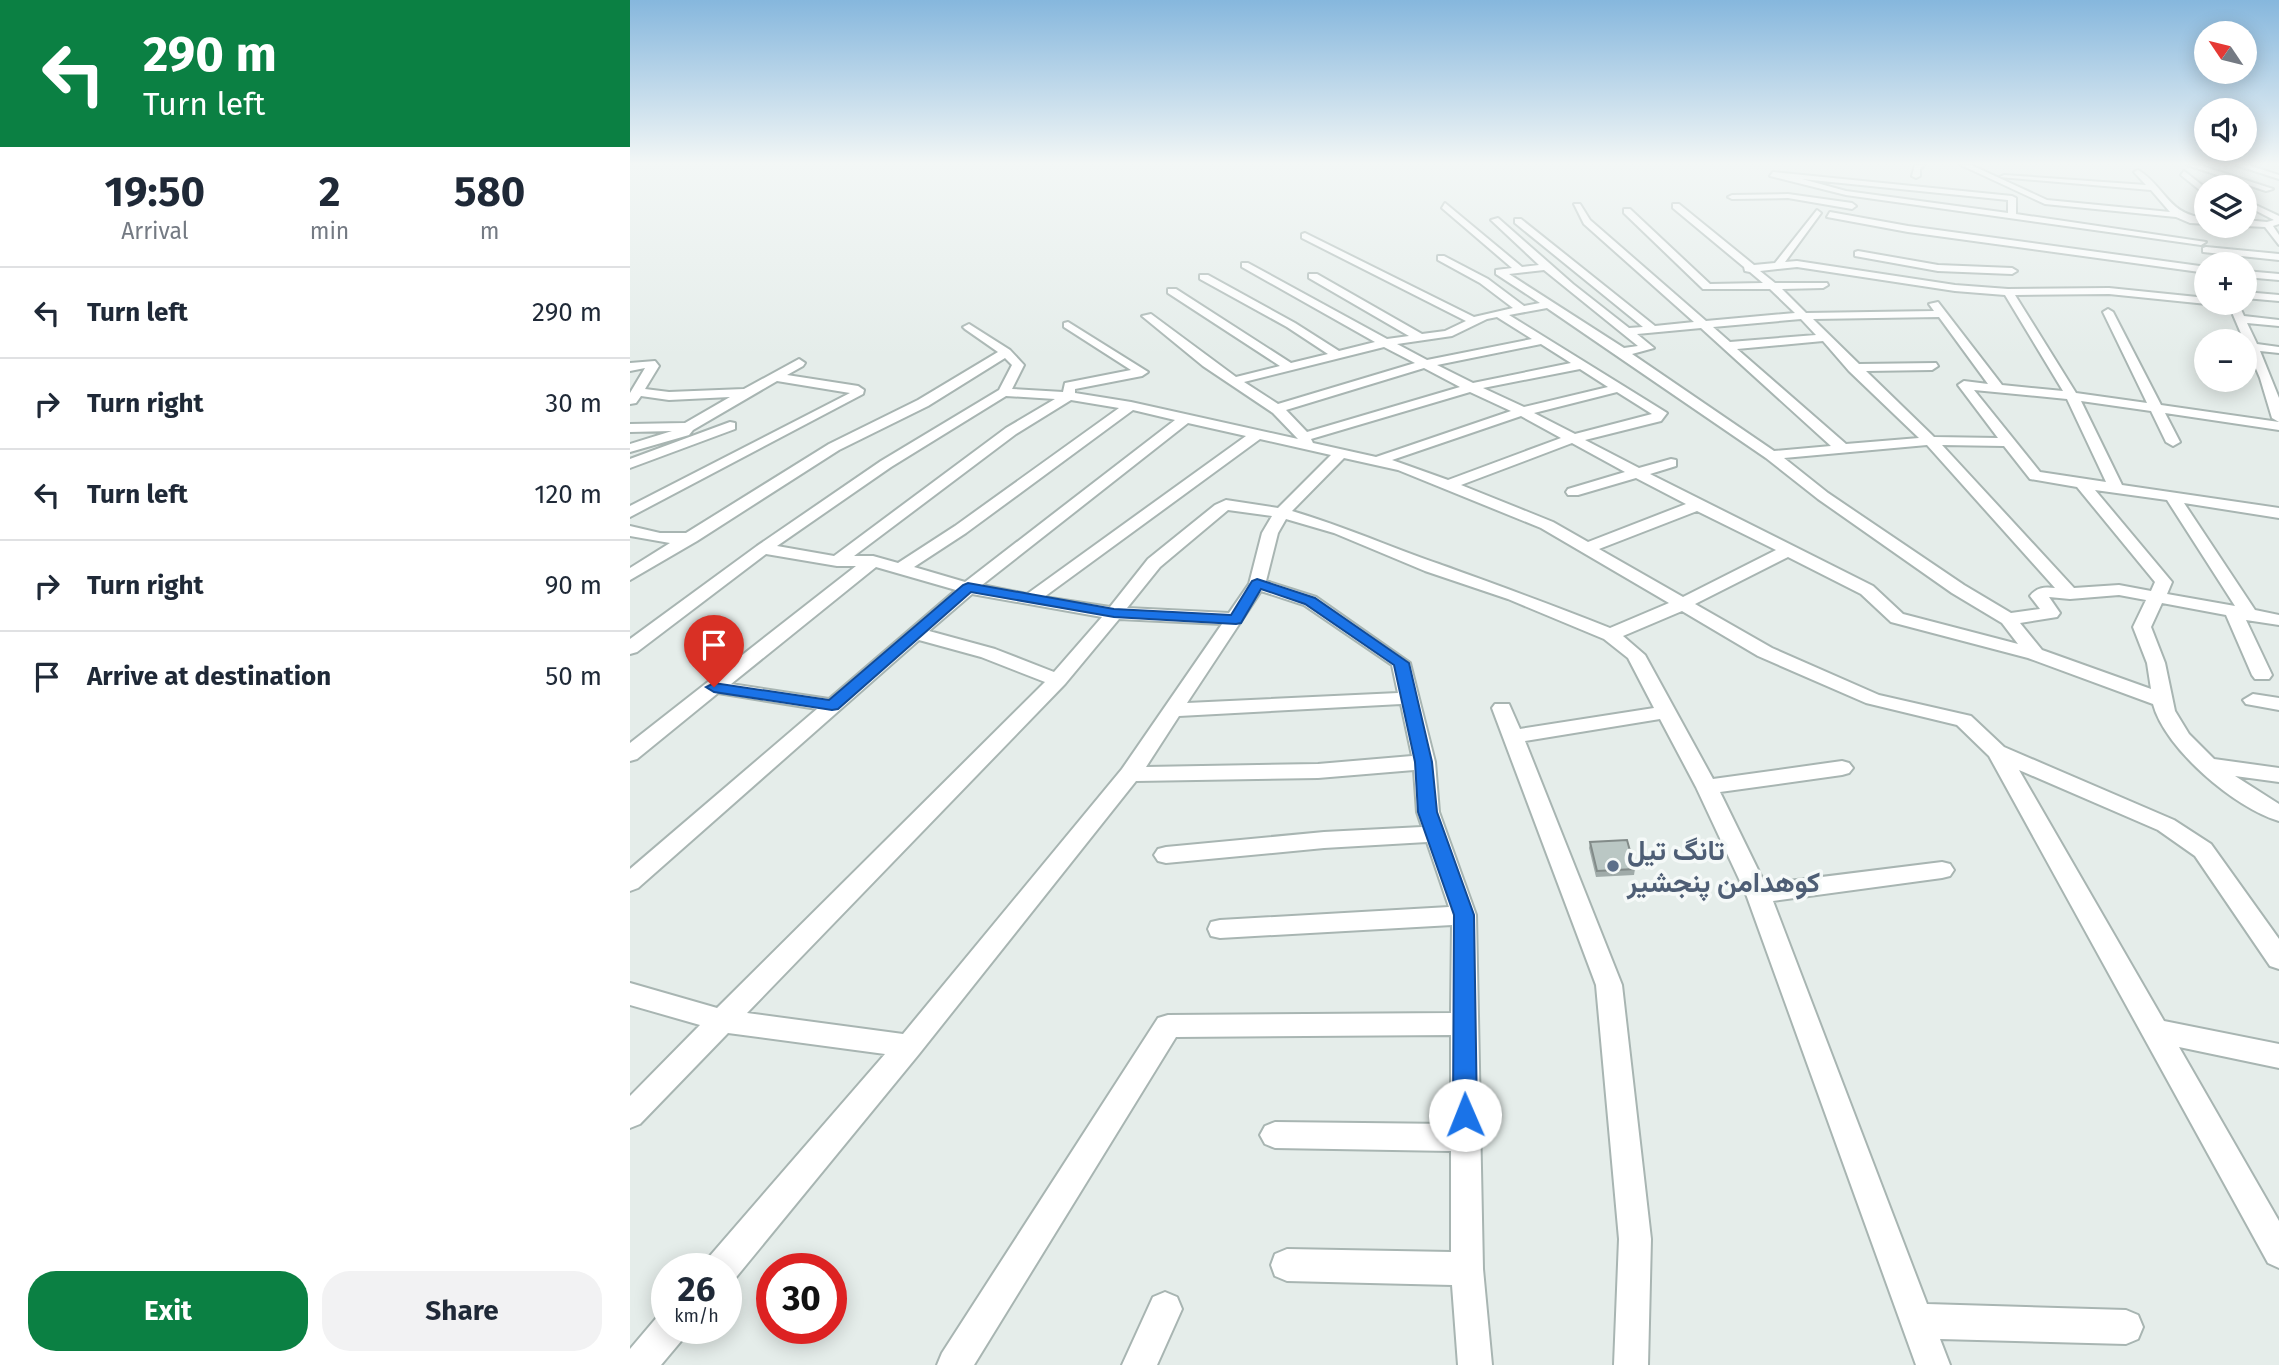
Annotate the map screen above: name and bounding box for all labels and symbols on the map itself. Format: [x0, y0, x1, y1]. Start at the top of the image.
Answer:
north arrow [2194, 21, 2258, 84]
pin [684, 615, 744, 687]
place label: تانگ تیل کوهدامن پنجشیر [1626, 834, 1820, 902]
marker: تانگ تیل کوهدامن پنجشیر [1605, 858, 1621, 874]
position arrow [1428, 1078, 1502, 1152]
speed limit sign: 30 [756, 1253, 847, 1344]

